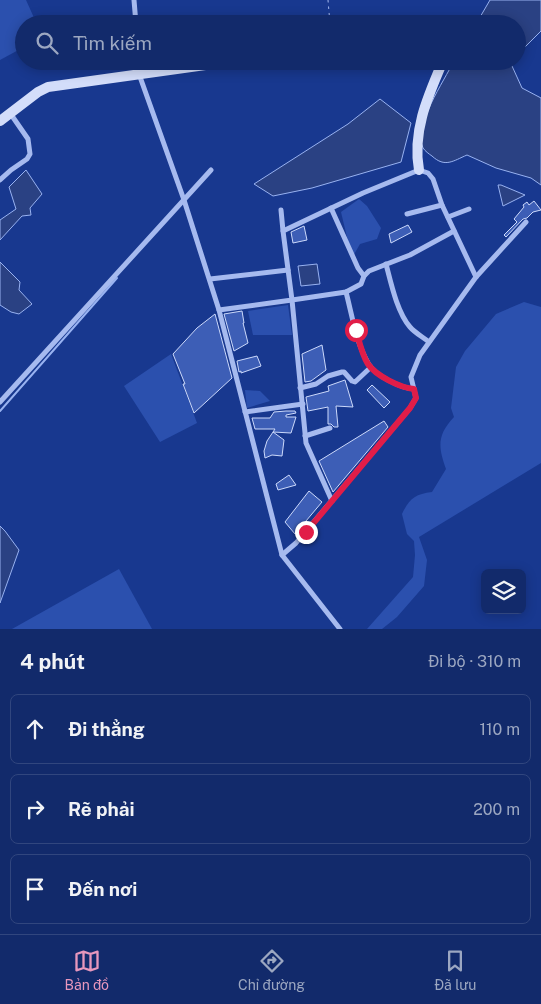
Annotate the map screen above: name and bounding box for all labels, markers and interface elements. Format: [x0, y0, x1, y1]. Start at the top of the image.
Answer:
search box [15, 15, 526, 70]
icon: search [33, 29, 61, 57]
text: Tìm kiếm [73, 32, 152, 54]
route start [345, 319, 368, 342]
route end [295, 521, 318, 544]
map controls [481, 569, 526, 614]
button: layers [481, 569, 526, 614]
text: 4 phút [20, 649, 85, 674]
text: Đi bộ · 310 m [428, 652, 521, 671]
icon: ahead [21, 715, 49, 743]
text: Đi thẳng [68, 718, 145, 740]
text: 110 m [479, 720, 520, 739]
icon: right [21, 795, 49, 823]
text: Rẽ phải [68, 798, 135, 820]
text: 200 m [473, 800, 520, 819]
icon: arrive [21, 875, 49, 903]
text: Đến nơi [68, 878, 137, 900]
tab: Bản đồ [65, 947, 109, 993]
tab: Chỉ đường [238, 947, 305, 993]
tab: Đã lưu [434, 947, 476, 993]

